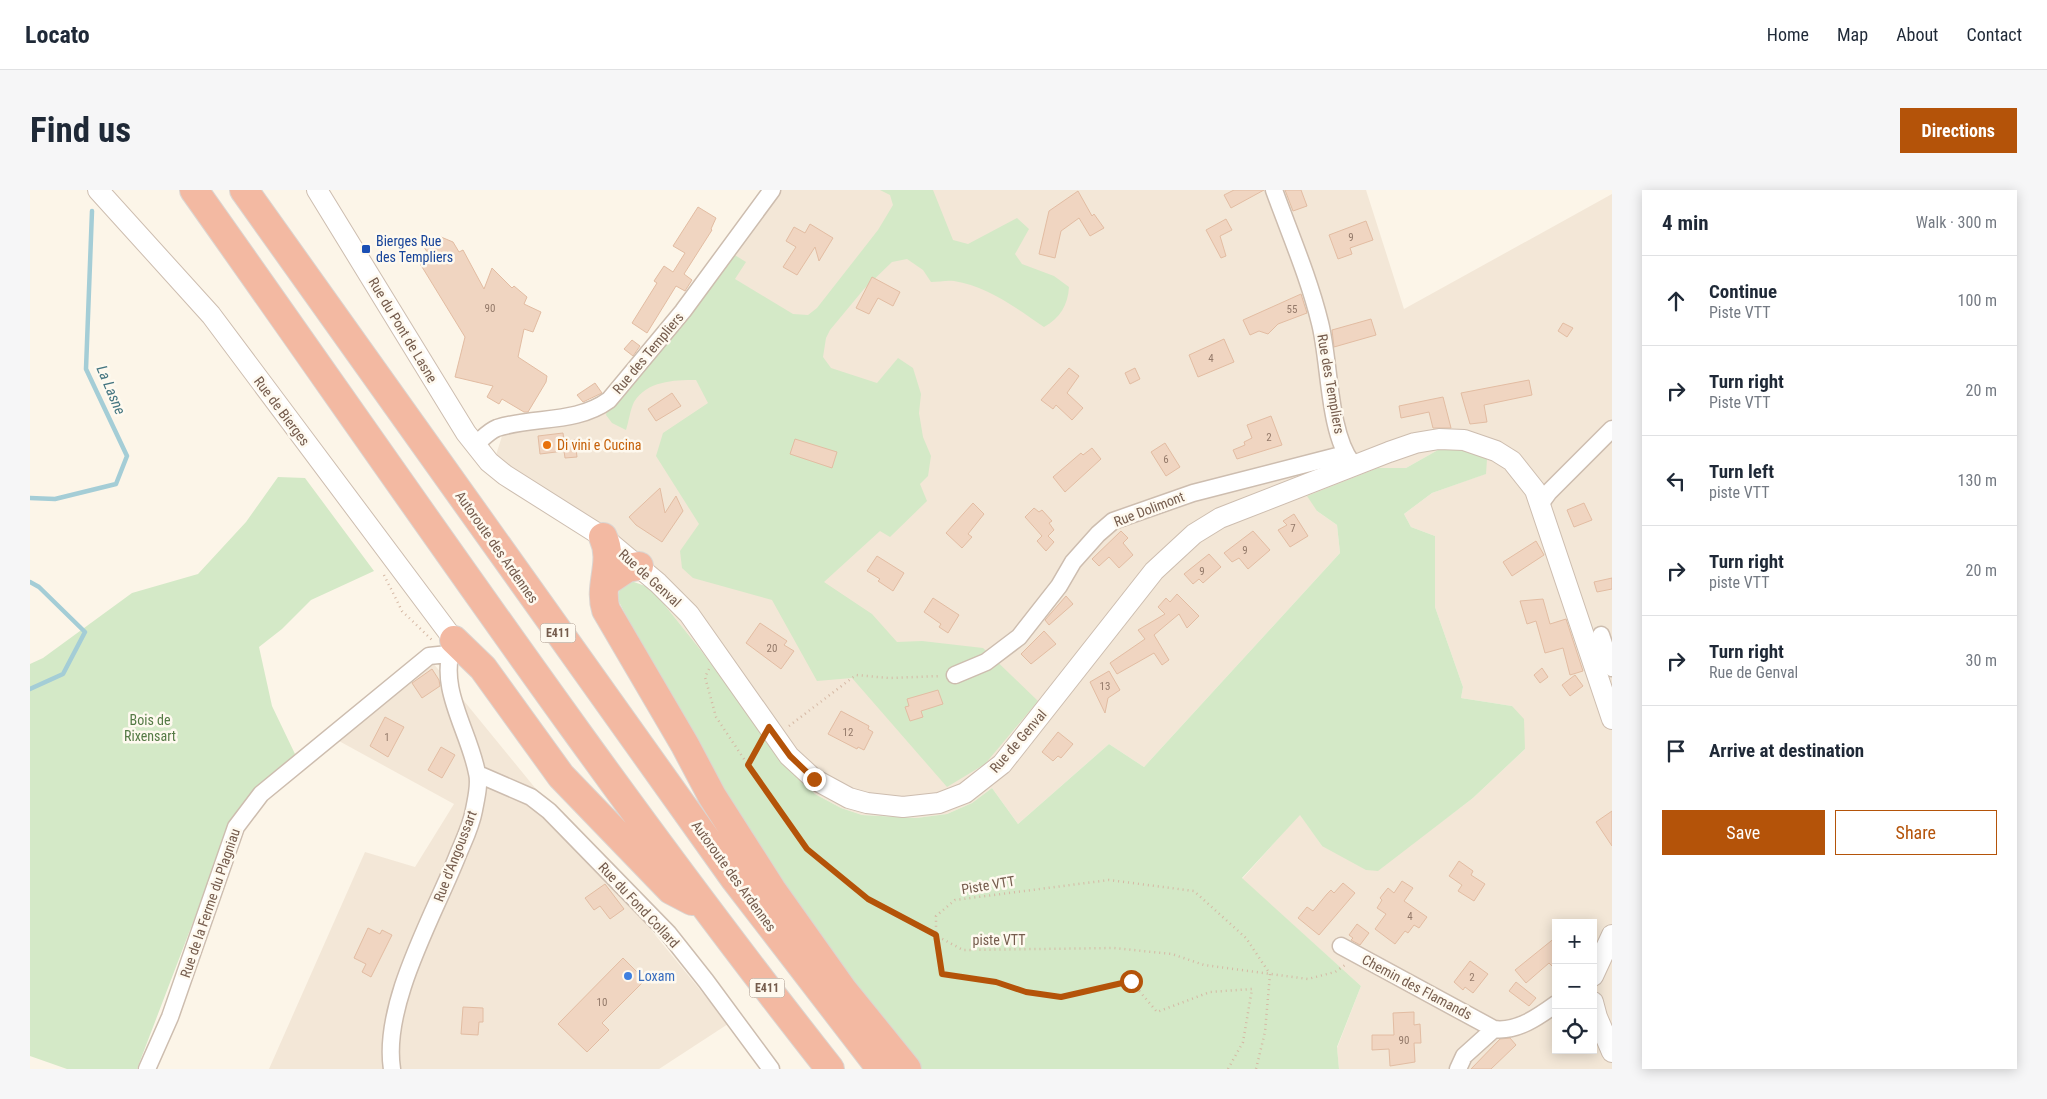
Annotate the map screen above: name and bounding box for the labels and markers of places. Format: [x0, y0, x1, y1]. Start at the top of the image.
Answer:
place label: Bierges Rue des Templiers [376, 233, 453, 265]
marker: Bierges Rue des Templiers [360, 243, 372, 255]
place label: Di vini e Cucina [557, 437, 641, 453]
marker: Di vini e Cucina [541, 439, 553, 451]
place label: Loxam [638, 968, 675, 984]
marker: Loxam [622, 970, 634, 982]

